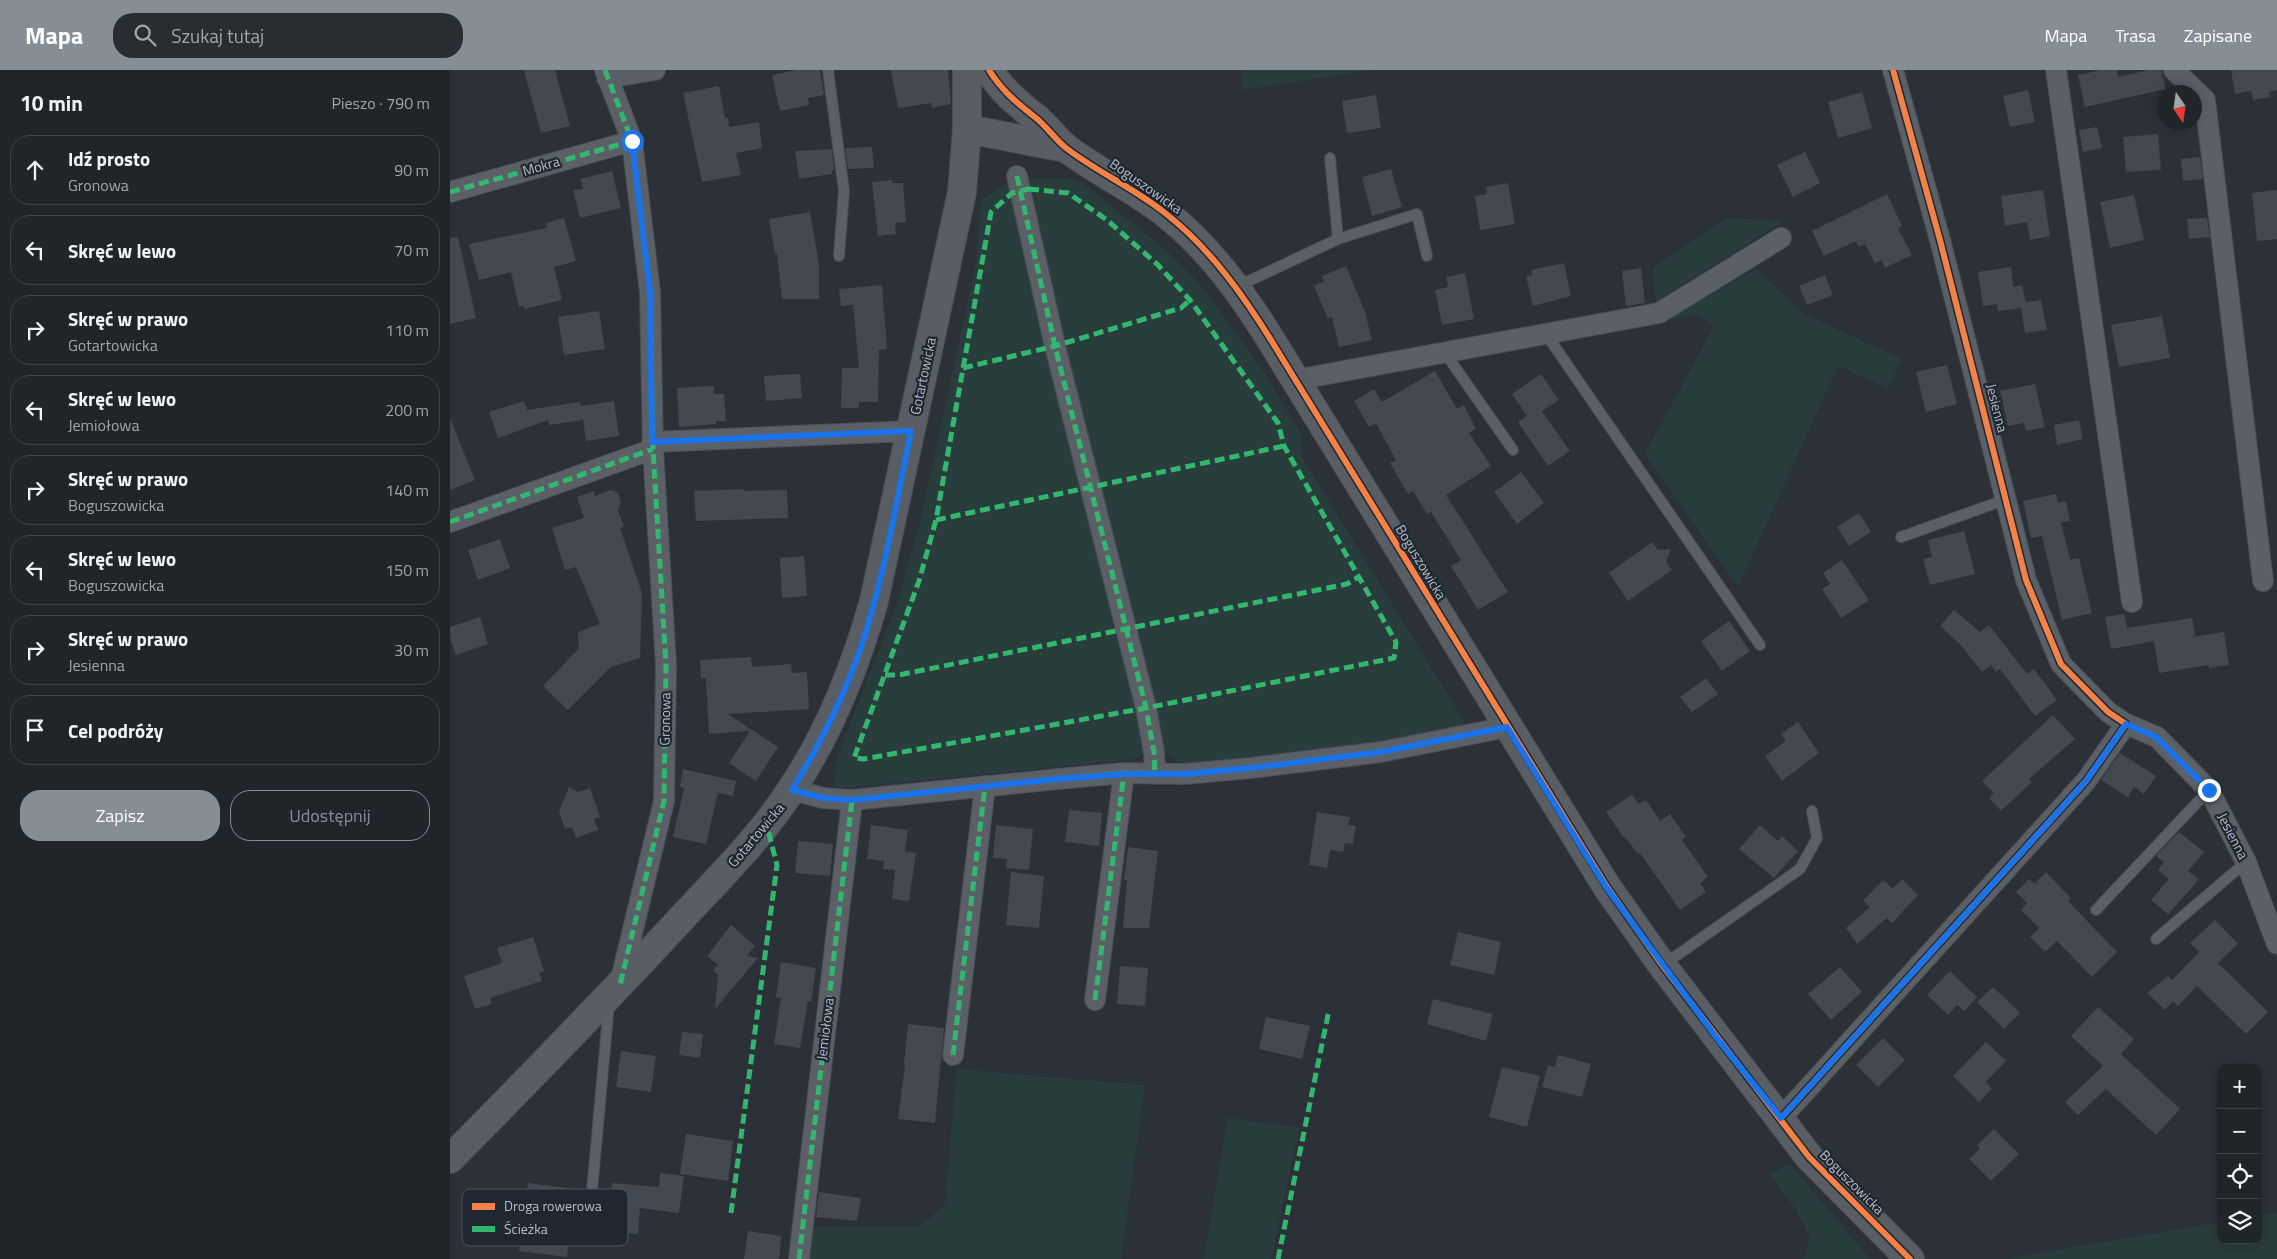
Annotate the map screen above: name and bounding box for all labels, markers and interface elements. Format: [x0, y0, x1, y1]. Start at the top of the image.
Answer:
search box [113, 13, 463, 58]
text: Mapa [25, 17, 83, 53]
icon: search [131, 21, 159, 49]
text: Szukaj tutaj [171, 21, 264, 50]
text: Mapa [2045, 22, 2087, 49]
text: Trasa [2115, 22, 2156, 49]
text: Zapisane [2184, 22, 2252, 49]
north arrow [2157, 85, 2202, 130]
text: 10 min [20, 87, 83, 119]
text: Pieszo · 790 m [332, 91, 430, 115]
route start [621, 130, 644, 153]
text: Idź prosto [68, 144, 150, 173]
street label: Mokra [520, 150, 562, 181]
street label: Boguszowicka [1106, 153, 1187, 218]
icon: ahead [21, 156, 49, 184]
text: 90 m [394, 158, 429, 182]
text: Gronowa [68, 173, 129, 197]
icon: left [21, 236, 49, 264]
text: Skręć w lewo [68, 236, 176, 265]
text: 70 m [394, 238, 429, 262]
text: Skręć w prawo [68, 304, 188, 333]
icon: right [21, 316, 49, 344]
text: 110 m [385, 318, 429, 342]
text: Gotartowicka [68, 333, 158, 357]
street label: Gotartowicka [904, 335, 941, 416]
street label: Jesienna [1981, 381, 2014, 435]
text: Skręć w lewo [68, 384, 176, 413]
icon: left [21, 396, 49, 424]
text: 200 m [385, 398, 429, 422]
text: Jemiołowa [68, 413, 139, 437]
text: Skręć w prawo [68, 464, 188, 493]
icon: right [21, 476, 49, 504]
text: 140 m [385, 478, 429, 502]
text: Boguszowicka [68, 493, 164, 517]
street label: Boguszowicka [1391, 520, 1452, 603]
text: Skręć w lewo [68, 544, 176, 573]
icon: left [21, 556, 49, 584]
text: 150 m [385, 558, 429, 582]
text: Boguszowicka [68, 573, 164, 597]
text: Skręć w prawo [68, 624, 188, 653]
icon: right [21, 636, 49, 664]
text: 30 m [394, 638, 429, 662]
text: Jesienna [68, 653, 125, 677]
street label: Gronowa [654, 692, 675, 746]
icon: arrive [21, 716, 49, 744]
text: Cel podróży [68, 716, 163, 745]
route end [2198, 779, 2221, 802]
button: Zapisz [20, 790, 220, 841]
button: Udostępnij [230, 790, 430, 841]
street label: Gotartowicka [722, 798, 789, 871]
street label: Jesienna [2213, 809, 2254, 863]
street label: Jemiołowa [810, 997, 839, 1061]
map controls [2217, 1064, 2262, 1244]
button: + [2217, 1064, 2262, 1109]
button: − [2217, 1109, 2262, 1154]
street label: Boguszowicka [1815, 1144, 1890, 1219]
button: locate [2217, 1154, 2262, 1199]
legend [462, 1189, 628, 1246]
text: Droga rowerowa [504, 1195, 602, 1216]
button: layers [2217, 1199, 2262, 1244]
text: Ścieżka [504, 1218, 548, 1239]

